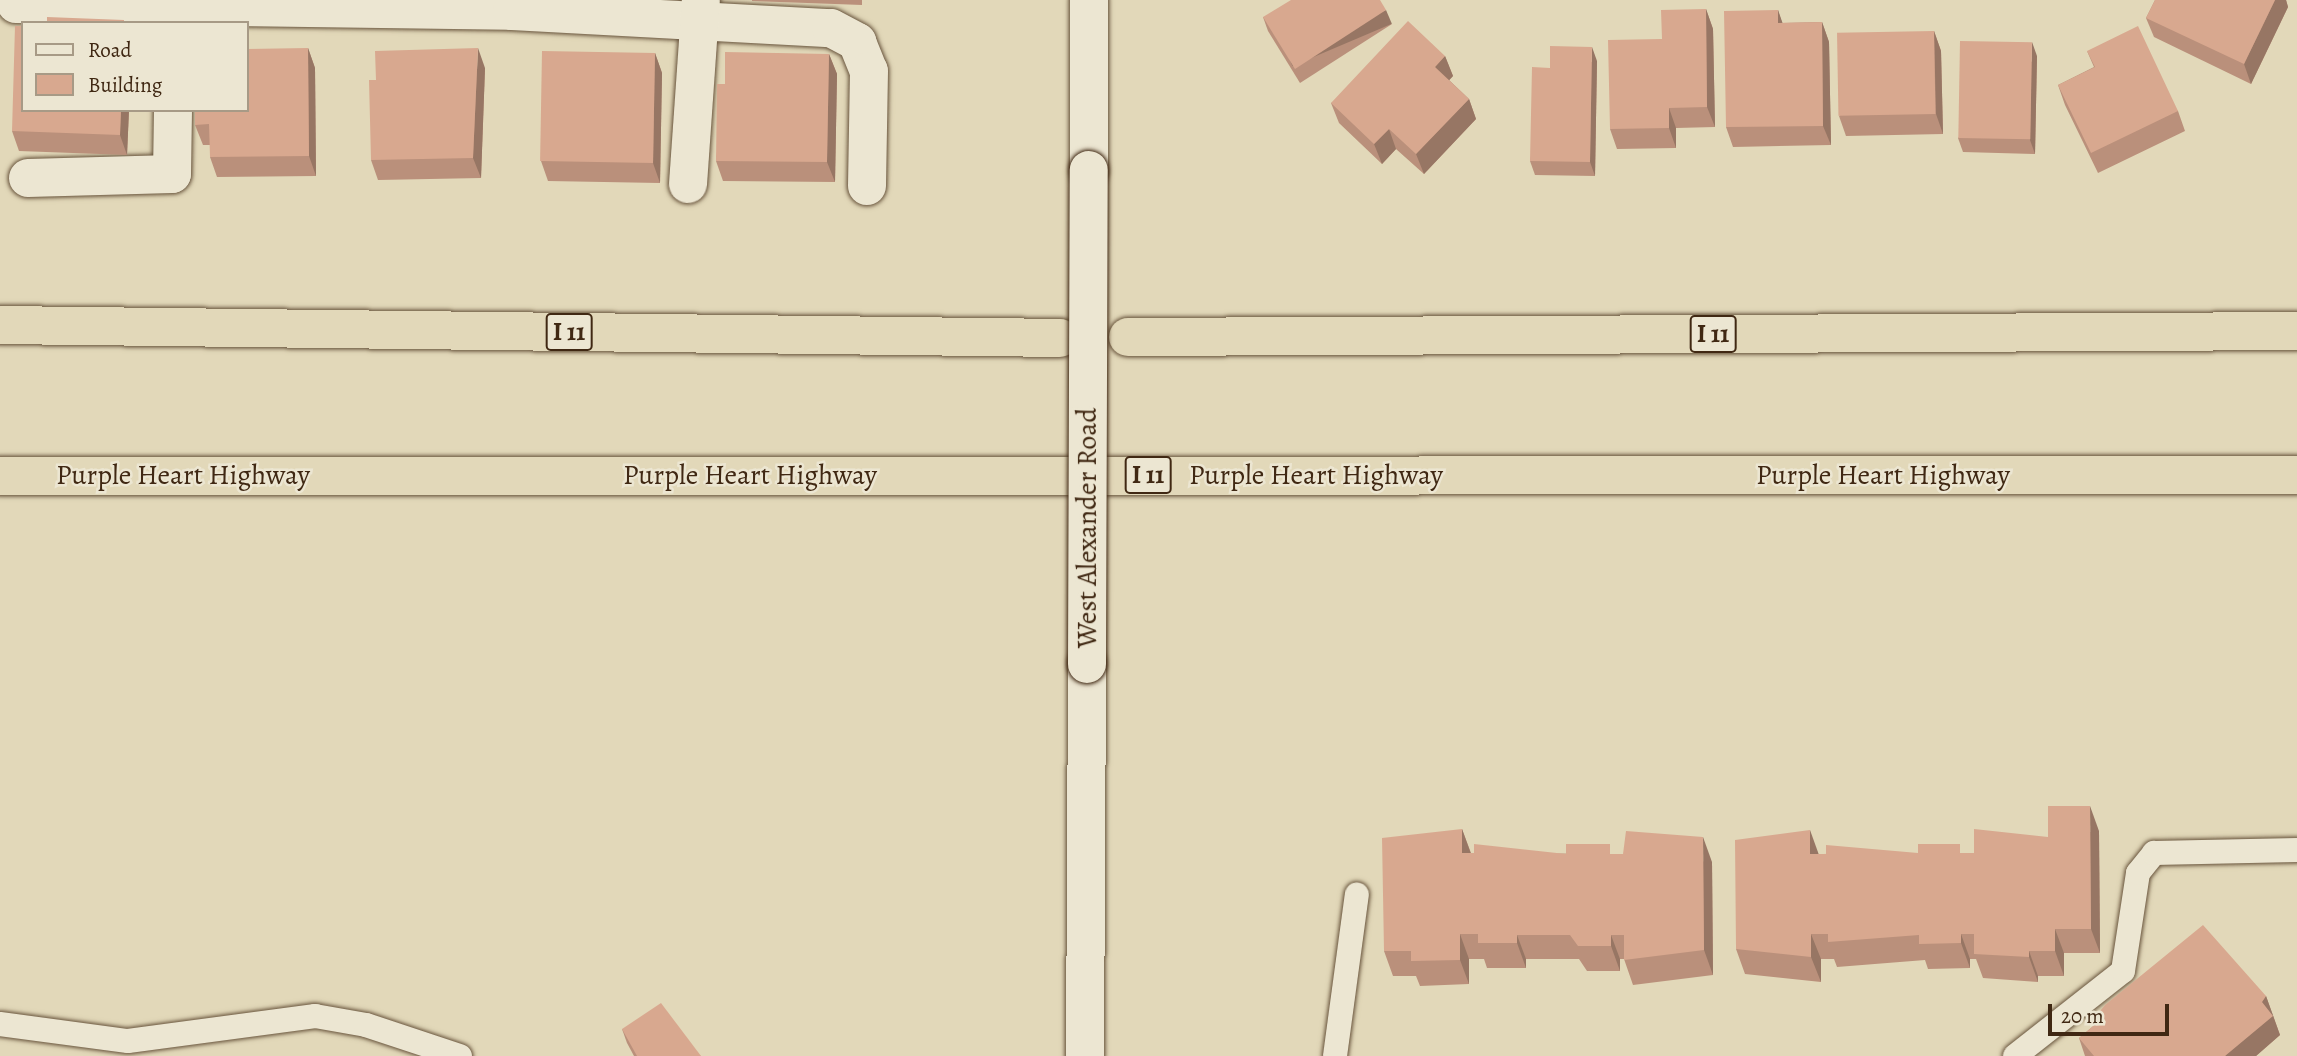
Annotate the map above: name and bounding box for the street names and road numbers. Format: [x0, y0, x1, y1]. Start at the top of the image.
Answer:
road number: I 11 [544, 310, 594, 354]
road number: I 11 [1688, 312, 1738, 356]
street label: West Alexander Road [1070, 408, 1104, 648]
road number: I 11 [1124, 453, 1172, 498]
street label: Purple Heart Highway [56, 458, 310, 492]
street label: Purple Heart Highway [623, 458, 877, 492]
street label: Purple Heart Highway [1189, 458, 1443, 492]
street label: Purple Heart Highway [1756, 458, 2010, 492]

